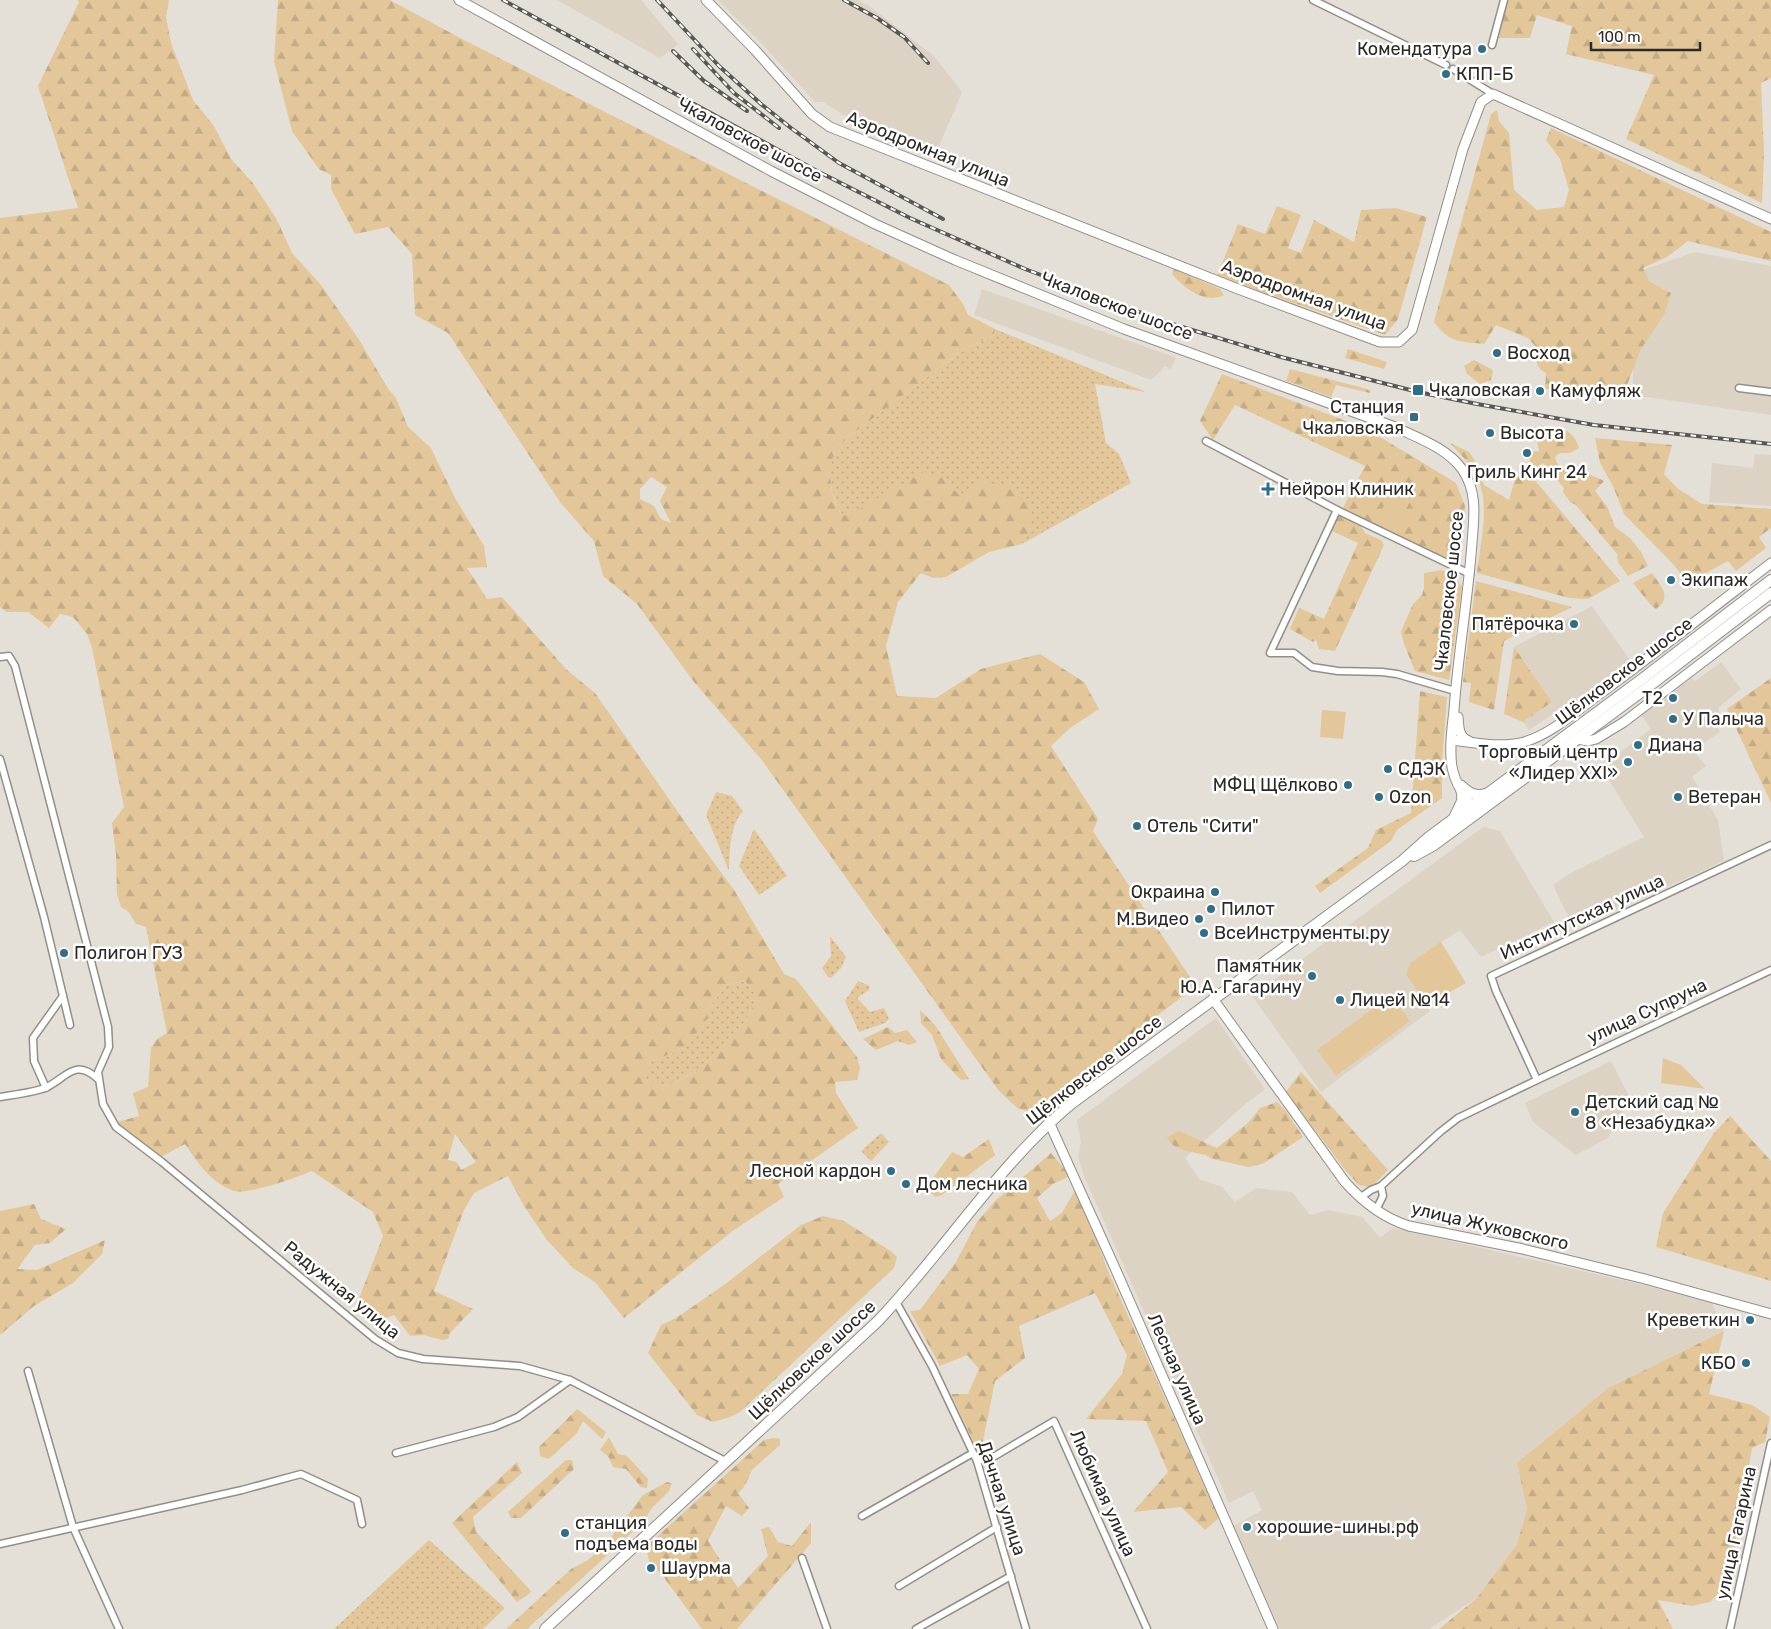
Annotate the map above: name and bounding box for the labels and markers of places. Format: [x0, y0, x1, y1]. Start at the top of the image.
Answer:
place label: Комендатура [1357, 38, 1472, 60]
marker: Комендатура [1476, 43, 1488, 55]
place label: КПП-Б [1456, 63, 1513, 85]
marker: КПП-Б [1440, 68, 1452, 80]
place label: Восход [1507, 342, 1570, 364]
marker: Восход [1491, 347, 1503, 359]
place label: Чкаловская [1429, 379, 1531, 401]
place label: Камуфляж [1550, 380, 1641, 402]
marker: Чкаловская [1411, 383, 1425, 397]
marker: Камуфляж [1534, 385, 1546, 397]
place label: Станция Чкаловская [1302, 396, 1404, 439]
marker: Станция Чкаловская [1408, 411, 1420, 423]
place label: Высота [1500, 422, 1564, 444]
marker: Высота [1484, 427, 1496, 439]
marker: Гриль Кинг 24 [1521, 447, 1533, 459]
place label: Гриль Кинг 24 [1467, 461, 1587, 483]
place label: Нейрон Клиник [1279, 478, 1414, 500]
marker: Нейрон Клиник [1261, 482, 1275, 496]
place label: Экипаж [1681, 569, 1748, 591]
marker: Экипаж [1665, 574, 1677, 586]
place label: Пятёрочка [1471, 613, 1564, 635]
marker: Пятёрочка [1568, 618, 1580, 630]
place label: T2 [1642, 687, 1663, 709]
marker: T2 [1667, 692, 1679, 704]
place label: У Палыча [1683, 708, 1764, 730]
marker: У Палыча [1667, 713, 1679, 725]
place label: Диана [1648, 734, 1703, 756]
marker: Диана [1632, 739, 1644, 751]
place label: Торговый центр «Лидер XXI» [1478, 741, 1618, 784]
marker: Торговый центр «Лидер XXI» [1622, 756, 1634, 768]
place label: СДЭК [1398, 758, 1446, 780]
marker: СДЭК [1382, 763, 1394, 775]
place label: МФЦ Щёлково [1213, 774, 1338, 796]
marker: МФЦ Щёлково [1342, 779, 1354, 791]
place label: Ozon [1389, 786, 1431, 808]
place label: Ветеран [1688, 786, 1761, 808]
marker: Ozon [1373, 791, 1385, 803]
marker: Ветеран [1672, 791, 1684, 803]
place label: Отель "Сити" [1147, 815, 1259, 837]
marker: Отель "Сити" [1131, 820, 1143, 832]
place label: Окраина [1131, 881, 1205, 903]
marker: Окраина [1209, 886, 1221, 898]
place label: Пилот [1221, 898, 1275, 920]
marker: Пилот [1205, 903, 1217, 915]
place label: М.Видео [1116, 908, 1189, 930]
marker: М.Видео [1193, 913, 1205, 925]
place label: ВсеИнструменты.ру [1214, 922, 1390, 944]
marker: ВсеИнструменты.ру [1198, 927, 1210, 939]
place label: Полигон ГУЗ [74, 942, 183, 964]
marker: Полигон ГУЗ [58, 947, 70, 959]
place label: Памятник Ю.А. Гагарину [1180, 955, 1302, 998]
marker: Памятник Ю.А. Гагарину [1306, 970, 1318, 982]
place label: Лицей №14 [1350, 989, 1450, 1011]
marker: Лицей №14 [1334, 994, 1346, 1006]
place label: Детский сад № 8 «Незабудка» [1585, 1091, 1719, 1134]
marker: Детский сад № 8 «Незабудка» [1569, 1106, 1581, 1118]
place label: Лесной кардон [749, 1160, 881, 1182]
marker: Лесной кардон [885, 1165, 897, 1177]
place label: Дом лесника [916, 1173, 1028, 1195]
marker: Дом лесника [900, 1178, 912, 1190]
place label: Креветкин [1647, 1309, 1740, 1331]
marker: Креветкин [1744, 1314, 1756, 1326]
place label: КБО [1701, 1352, 1736, 1374]
marker: КБО [1740, 1357, 1752, 1369]
place label: станция подъема воды [575, 1512, 698, 1555]
place label: хорошие-шины.рф [1257, 1516, 1419, 1538]
marker: хорошие-шины.рф [1241, 1521, 1253, 1533]
marker: станция подъема воды [559, 1527, 571, 1539]
place label: Шаурма [661, 1557, 731, 1579]
marker: Шаурма [645, 1562, 657, 1574]

